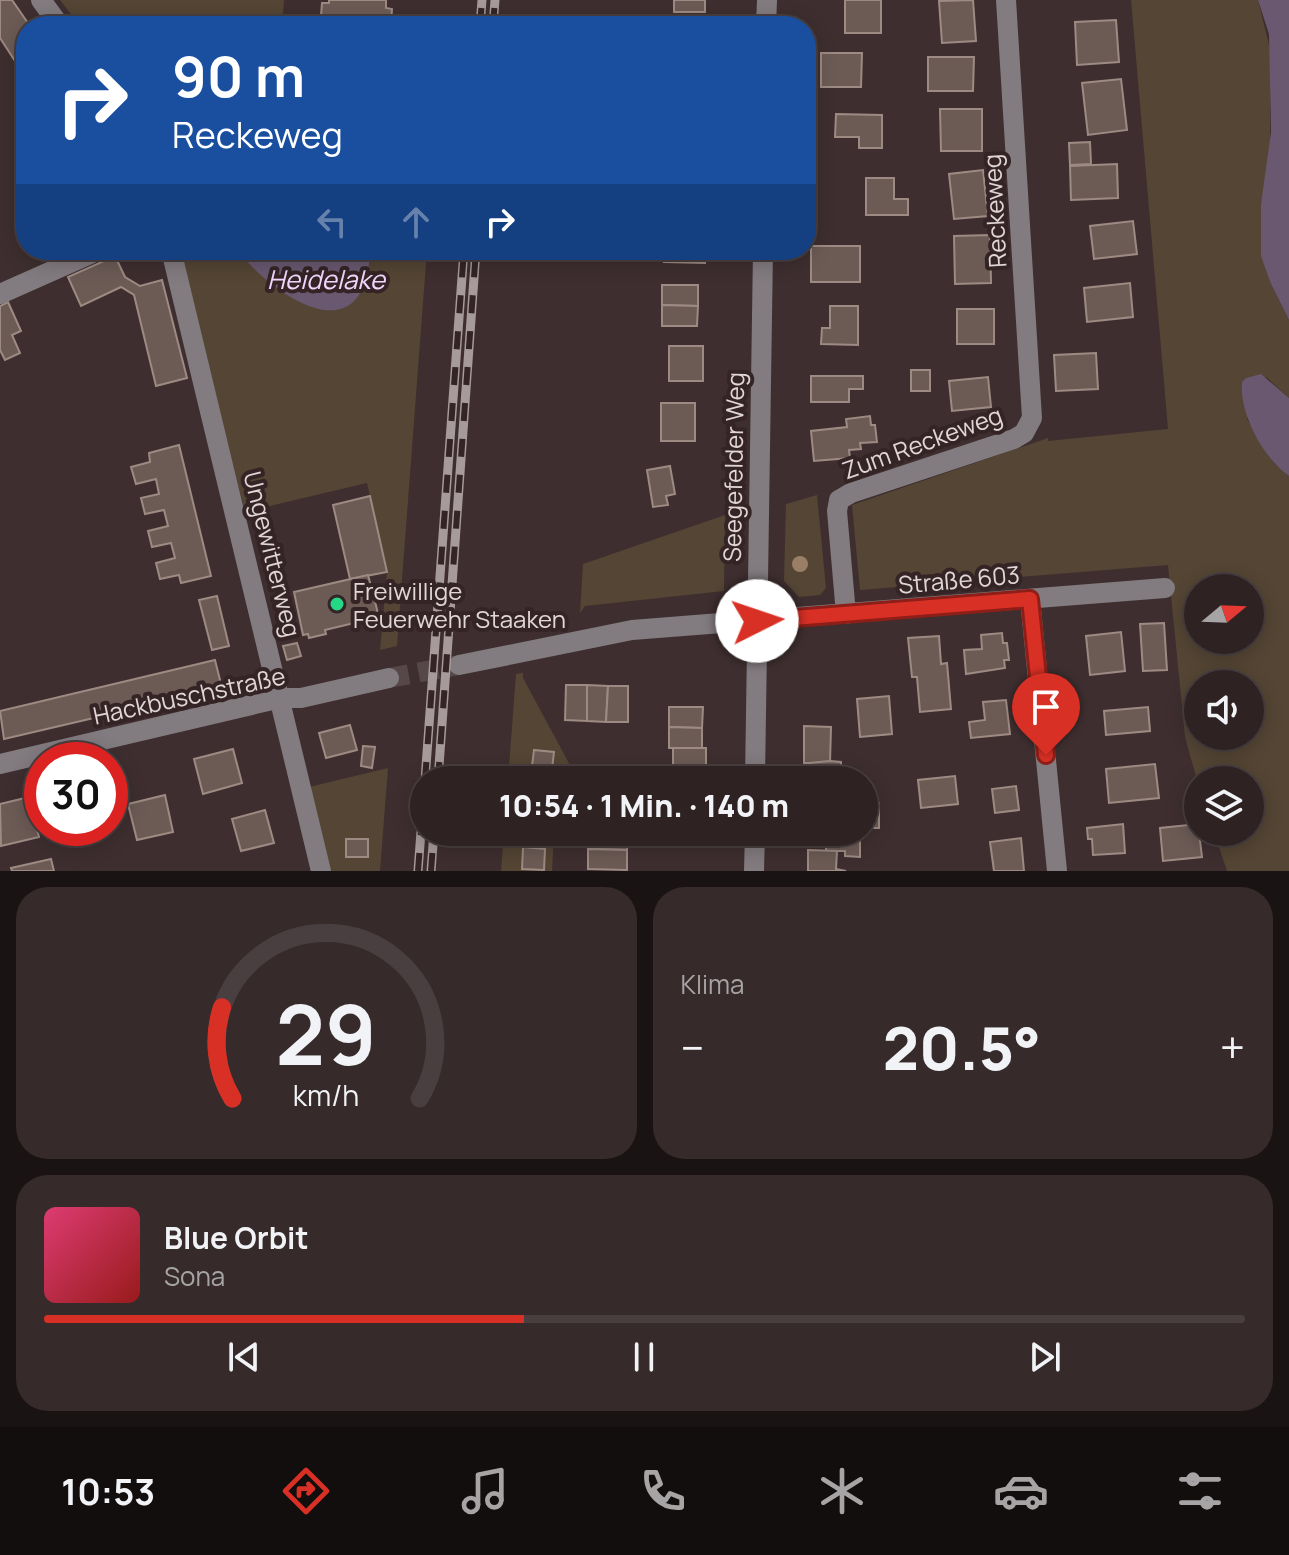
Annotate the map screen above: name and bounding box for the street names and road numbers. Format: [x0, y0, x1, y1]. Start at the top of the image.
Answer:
street label: Reckeweg [975, 153, 1013, 269]
street label: Seegefelder Weg [715, 372, 751, 562]
street label: Zum Reckeweg [837, 398, 1007, 486]
street label: Ungewitterweg [236, 468, 310, 640]
street label: Straße 603 [897, 557, 1021, 601]
street label: Hackbuschstraße [90, 659, 288, 731]

